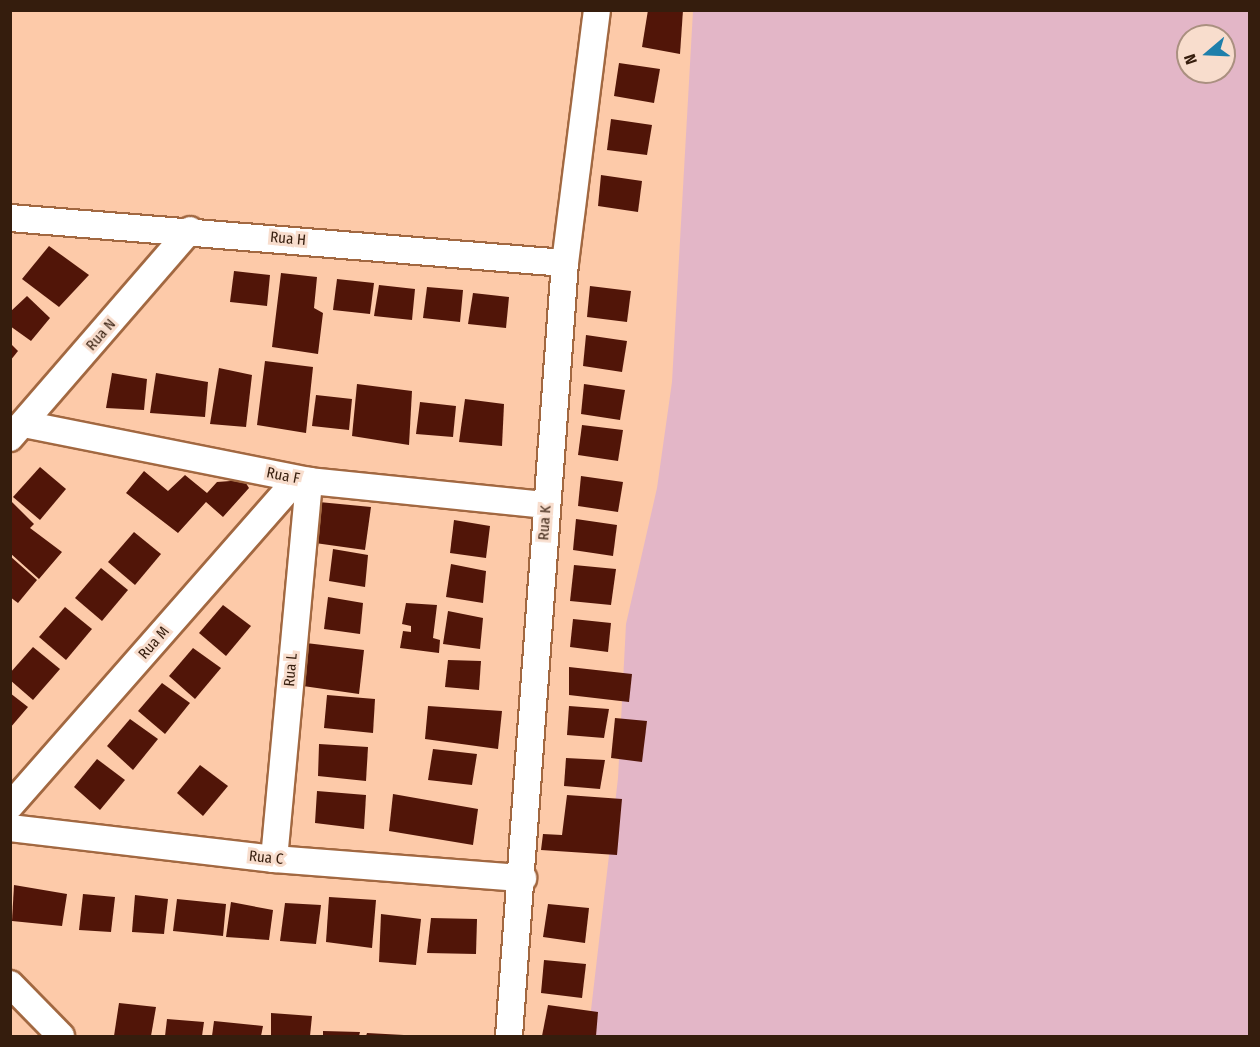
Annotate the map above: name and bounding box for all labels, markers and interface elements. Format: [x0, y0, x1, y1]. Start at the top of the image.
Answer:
north arrow [1176, 24, 1236, 84]
text: N [1180, 52, 1201, 67]
street label: Rua H [269, 228, 307, 250]
street label: Rua N [82, 316, 120, 354]
street label: Rua F [265, 464, 301, 488]
street label: Rua K [535, 505, 555, 541]
street label: Rua M [135, 623, 173, 663]
street label: Rua L [281, 653, 301, 687]
street label: Rua C [248, 847, 284, 869]

